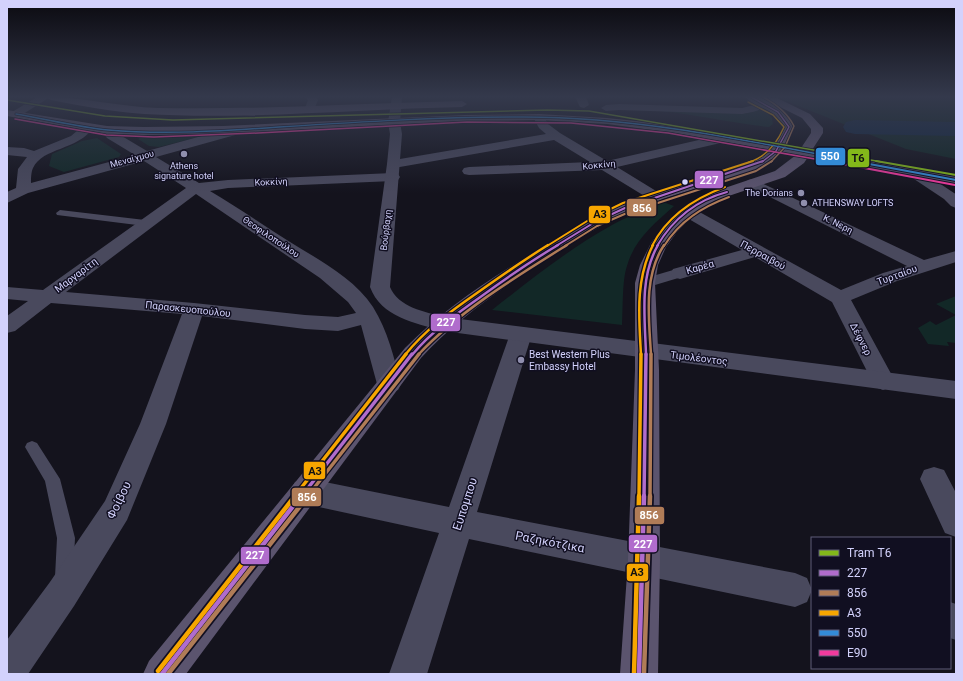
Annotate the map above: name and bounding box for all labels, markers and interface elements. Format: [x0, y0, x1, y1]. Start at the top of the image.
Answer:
line badge: 550 [815, 147, 846, 166]
street label: Μεναίχμου [109, 148, 155, 170]
line badge: Τ6 [847, 148, 870, 168]
marker: Athens signature hotel [179, 149, 189, 159]
text: 550 [821, 150, 839, 163]
text: Τ6 [851, 152, 865, 165]
street label: Κοκκίνη [582, 158, 616, 172]
place label: Athens signature hotel [154, 161, 214, 181]
line badge: 227 [694, 170, 724, 189]
text: 227 [700, 174, 718, 187]
street label: Κοκκίνη [254, 176, 288, 188]
unlabelled marker [680, 177, 690, 187]
place label: The Dorians [745, 188, 793, 198]
marker: The Dorians [796, 188, 806, 198]
line badge: 856 [626, 198, 657, 217]
marker: ATHENSWAY LOFTS [799, 198, 809, 208]
place label: ATHENSWAY LOFTS [812, 198, 893, 208]
text: 856 [633, 202, 651, 215]
line badge: Α3 [588, 205, 611, 224]
text: Α3 [593, 208, 607, 221]
street label: Βούρβαχη [379, 209, 393, 251]
street label: Κ. Νερη [822, 213, 854, 235]
street label: Θεοφιλοπούλου [241, 214, 301, 260]
street label: Περραιβού [739, 238, 787, 272]
street label: Μαργαρίτη [53, 255, 99, 295]
street label: Καρέα [685, 258, 716, 276]
street label: Τυρταίου [876, 263, 918, 287]
street label: Παρασκευοπούλου [145, 299, 231, 319]
line badge: 227 [430, 313, 461, 332]
text: 227 [437, 316, 455, 329]
street label: Δέφνερ [847, 321, 874, 358]
place label: Best Western Plus Embassy Hotel [529, 349, 610, 372]
street label: Τιμολέοντος [670, 349, 728, 368]
marker: Best Western Plus Embassy Hotel [516, 355, 526, 365]
line badge: Α3 [303, 461, 326, 480]
text: Α3 [308, 465, 322, 478]
street label: Ευπομπου [450, 476, 480, 532]
street label: Φοίβου [104, 479, 134, 521]
line badge: 856 [291, 487, 322, 507]
text: 856 [298, 491, 316, 504]
line badge: 856 [634, 506, 665, 525]
text: 856 [640, 509, 658, 522]
street label: Ραζηκότζικα [514, 528, 586, 556]
line badge: 227 [628, 534, 658, 553]
legend [811, 537, 951, 669]
text: 227 [634, 538, 652, 551]
line badge: 227 [240, 546, 270, 565]
text: Tram Τ6 [847, 546, 892, 560]
text: 227 [246, 549, 264, 562]
line badge: Α3 [626, 563, 649, 582]
text: Α3 [630, 566, 644, 579]
text: 227 [847, 566, 867, 580]
text: 856 [847, 586, 867, 600]
text: Α3 [847, 606, 862, 620]
text: 550 [847, 626, 867, 640]
text: Ε90 [847, 646, 868, 660]

